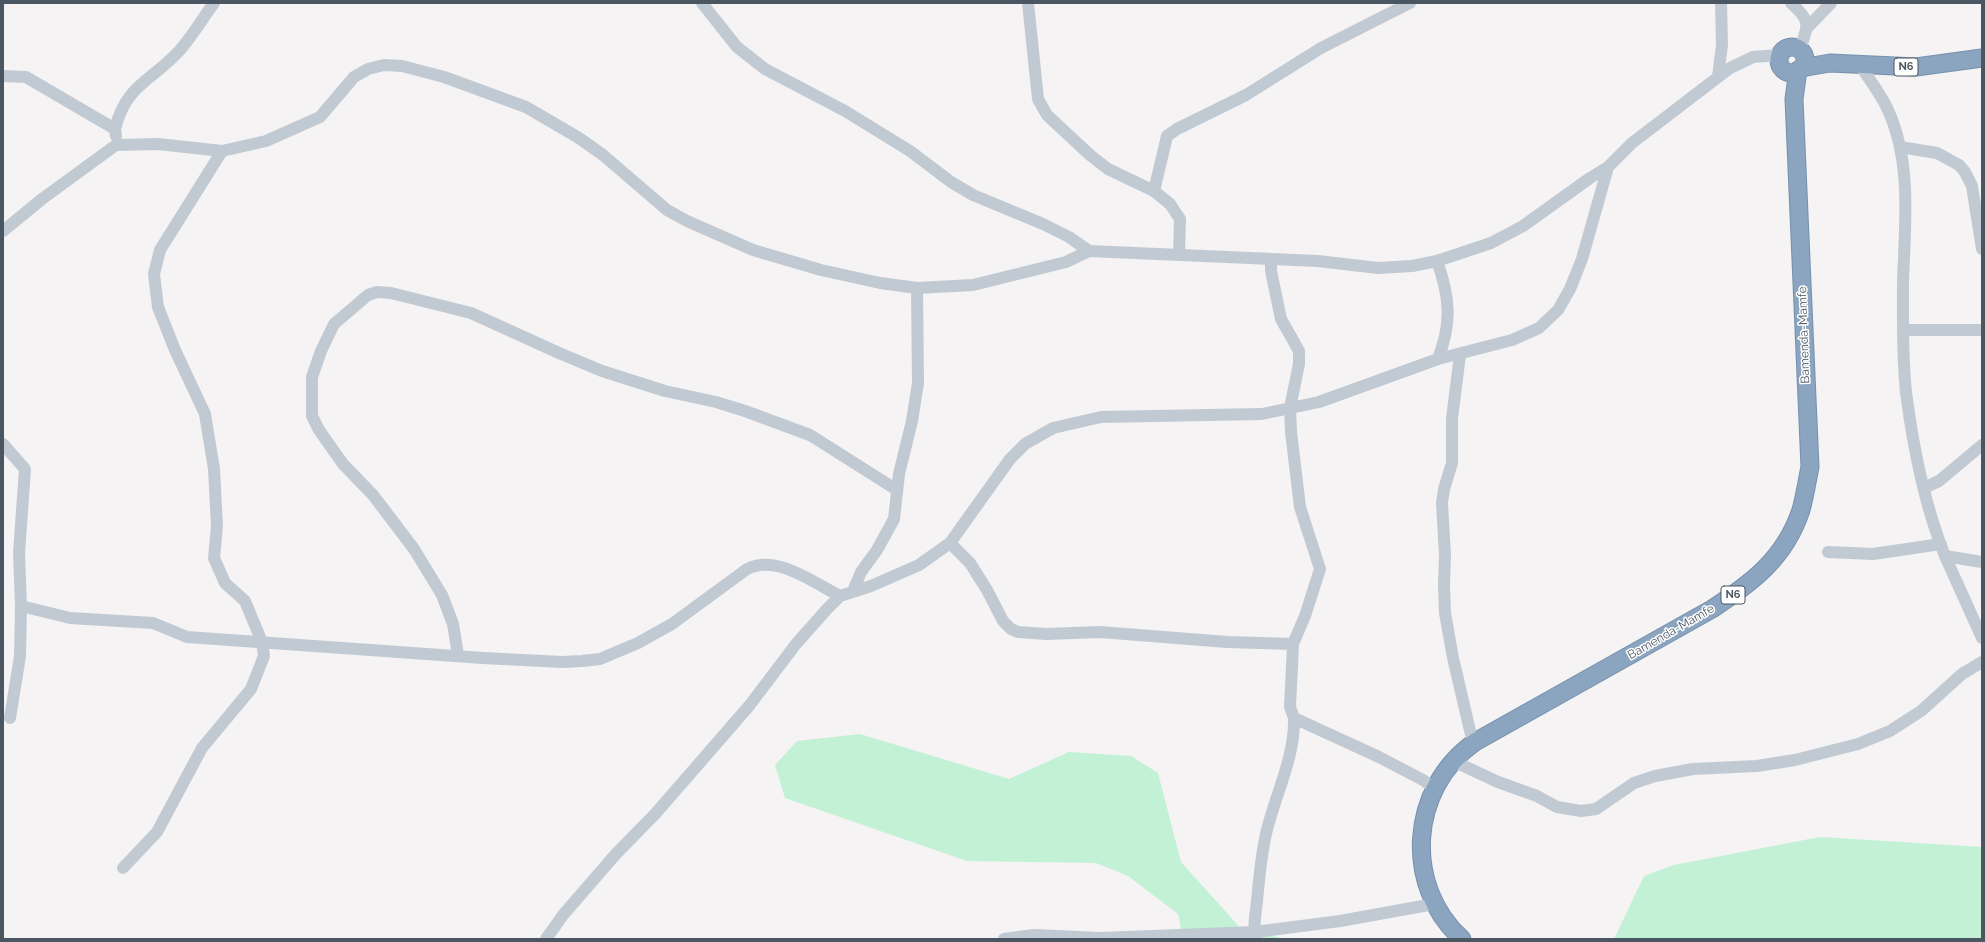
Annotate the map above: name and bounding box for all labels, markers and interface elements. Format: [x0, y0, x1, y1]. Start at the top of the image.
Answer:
road number: N6 [1894, 58, 1918, 76]
street label: Bamenda-Mamfe [1795, 286, 1813, 384]
road number: N6 [1721, 586, 1745, 604]
street label: Bamenda-Mamfe [1625, 601, 1717, 663]

